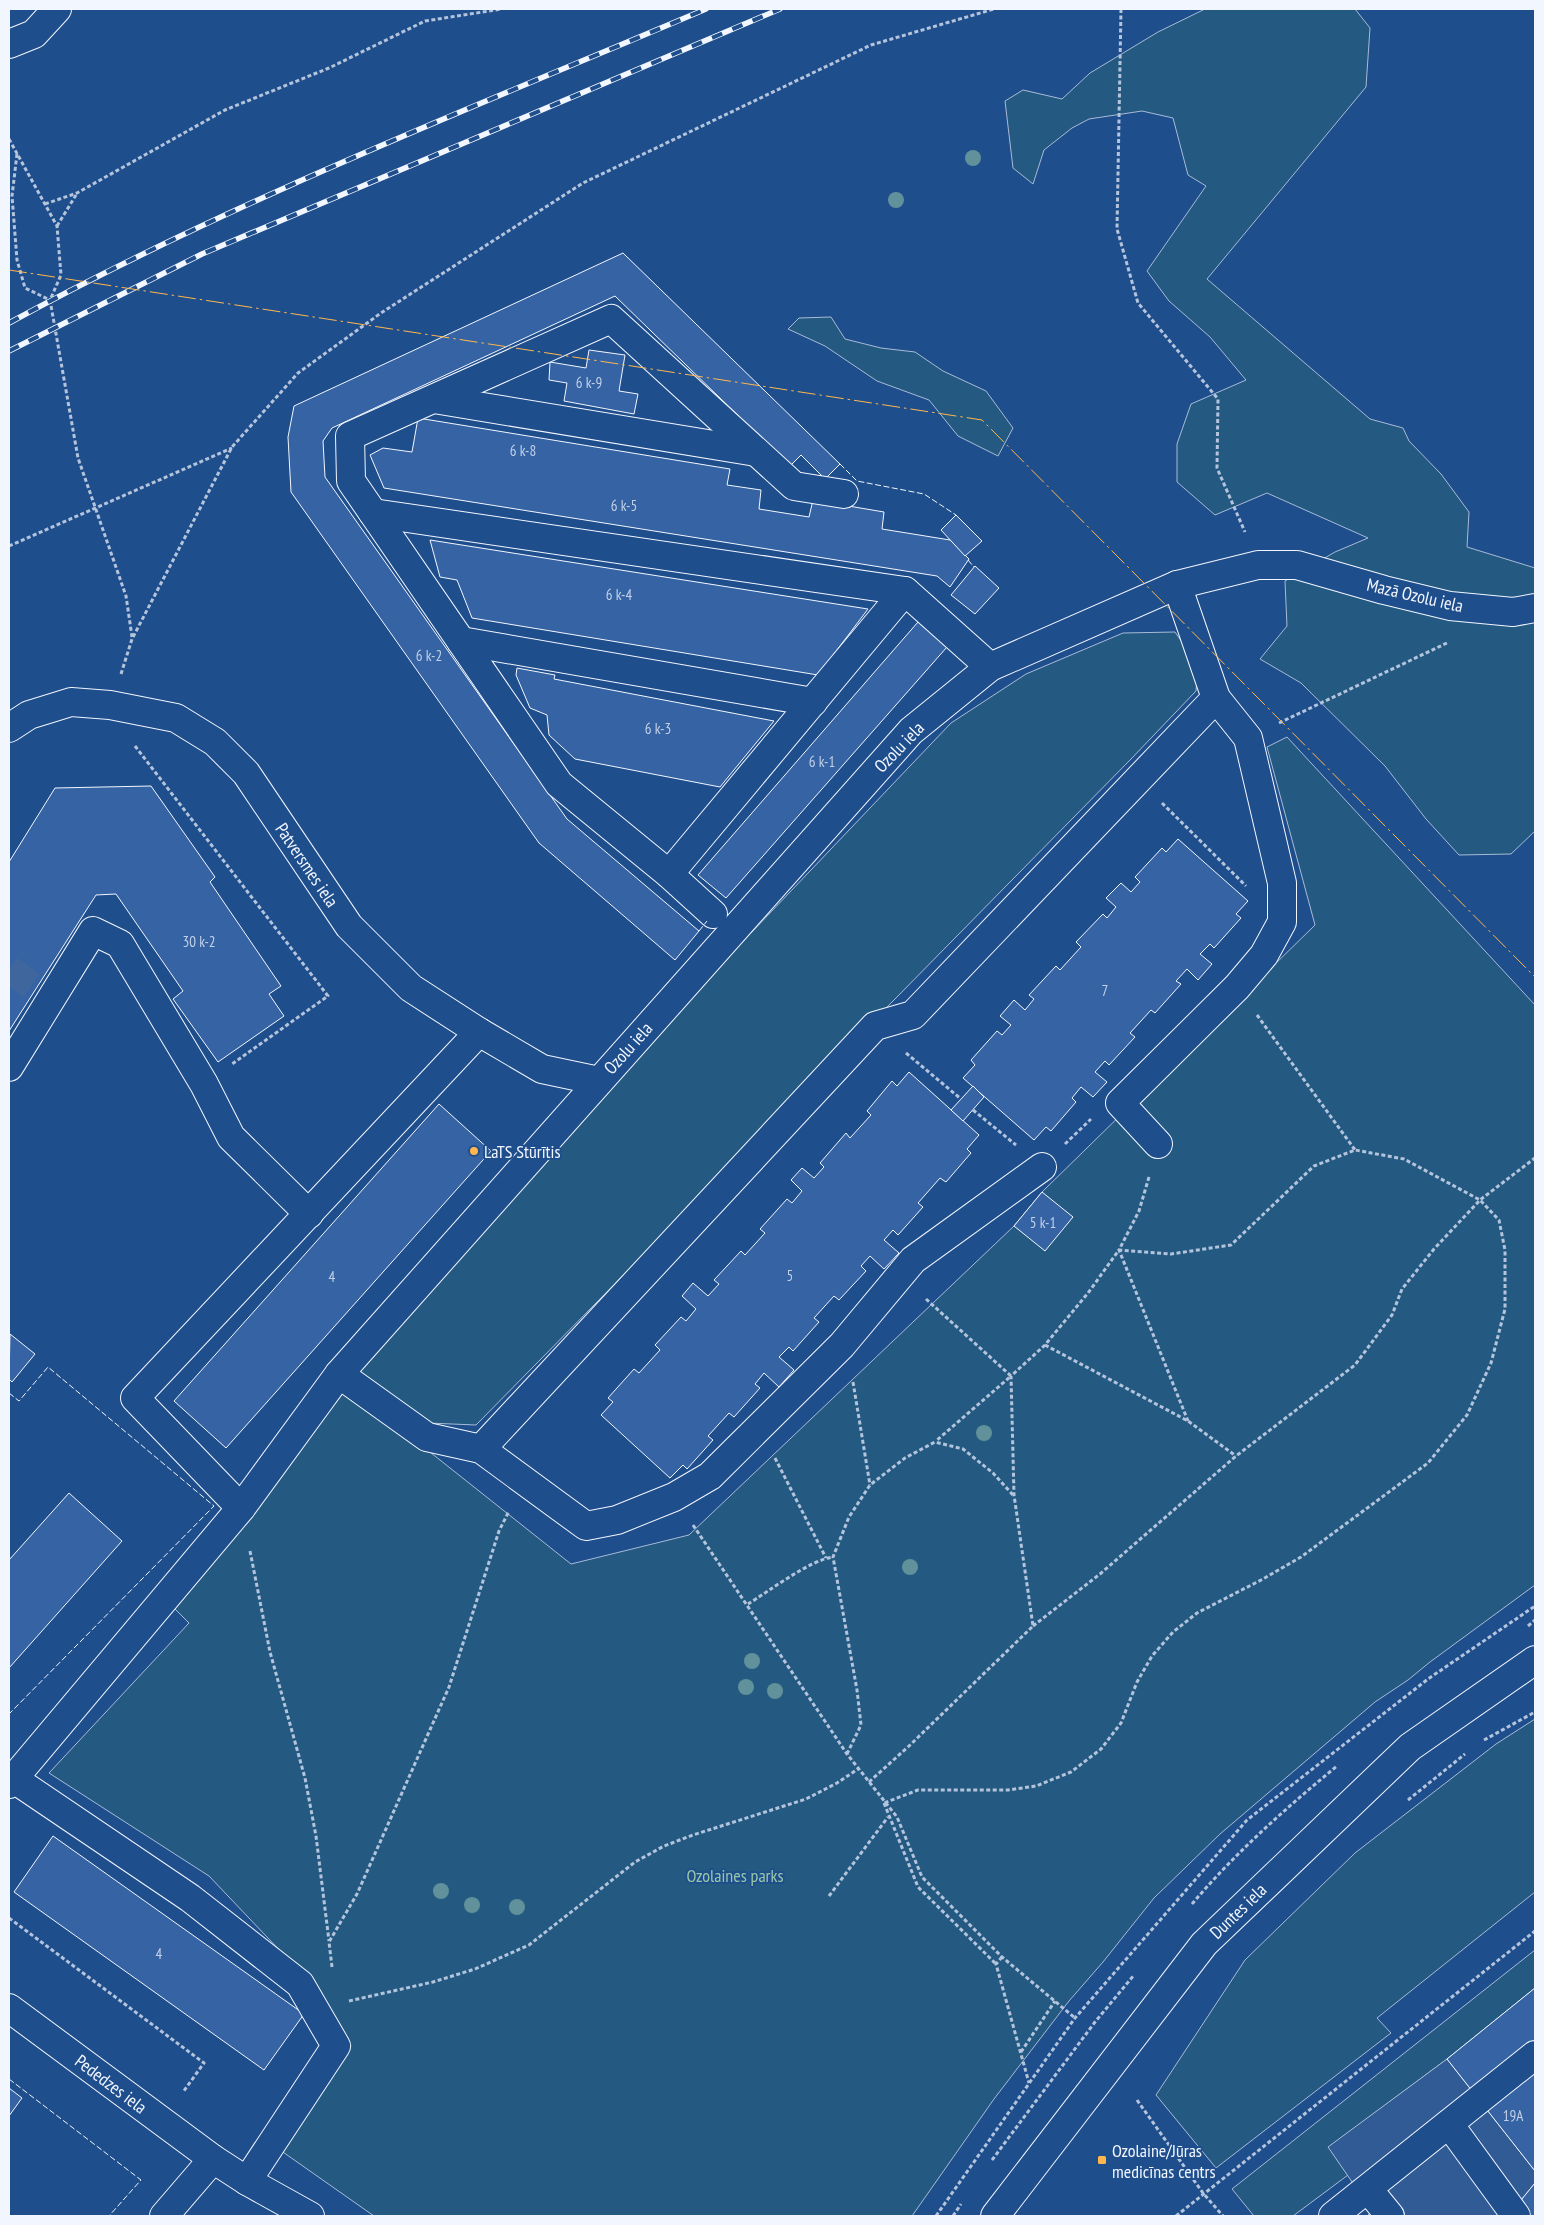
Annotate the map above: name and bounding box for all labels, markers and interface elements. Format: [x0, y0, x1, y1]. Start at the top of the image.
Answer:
house number: 6 k-9 [576, 373, 602, 392]
house number: 6 k-8 [510, 441, 536, 460]
house number: 6 k-5 [611, 496, 637, 515]
street label: Mazā Ozolu iela [1365, 573, 1465, 617]
house number: 6 k-4 [606, 585, 632, 604]
house number: 6 k-2 [416, 646, 442, 665]
street label: Ozolu iela [869, 717, 929, 777]
house number: 6 k-3 [645, 719, 671, 738]
house number: 6 k-1 [809, 752, 835, 771]
street label: Patversmes iela [270, 818, 344, 912]
house number: 30 k-2 [182, 932, 216, 951]
house number: 7 [1102, 981, 1108, 1000]
street label: Ozolu iela [599, 1017, 657, 1079]
place label: LaTS Stūrītis [484, 1140, 561, 1163]
marker: LaTS Stūrītis [468, 1145, 480, 1157]
house number: 5 k-1 [1030, 1213, 1056, 1232]
house number: 5 [787, 1266, 793, 1285]
house number: 4 [329, 1267, 336, 1286]
park label: Ozolaines parks [686, 1864, 784, 1887]
street label: Duntes iela [1205, 1878, 1271, 1944]
house number: 4 [156, 1944, 163, 1963]
street label: Pededzes iela [70, 2049, 152, 2119]
house number: 19A [1503, 2106, 1524, 2125]
place label: Ozolaine/Jūras medicīnas centrs [1112, 2139, 1216, 2183]
marker: Ozolaine/Jūras medicīnas centrs [1096, 2154, 1108, 2166]

